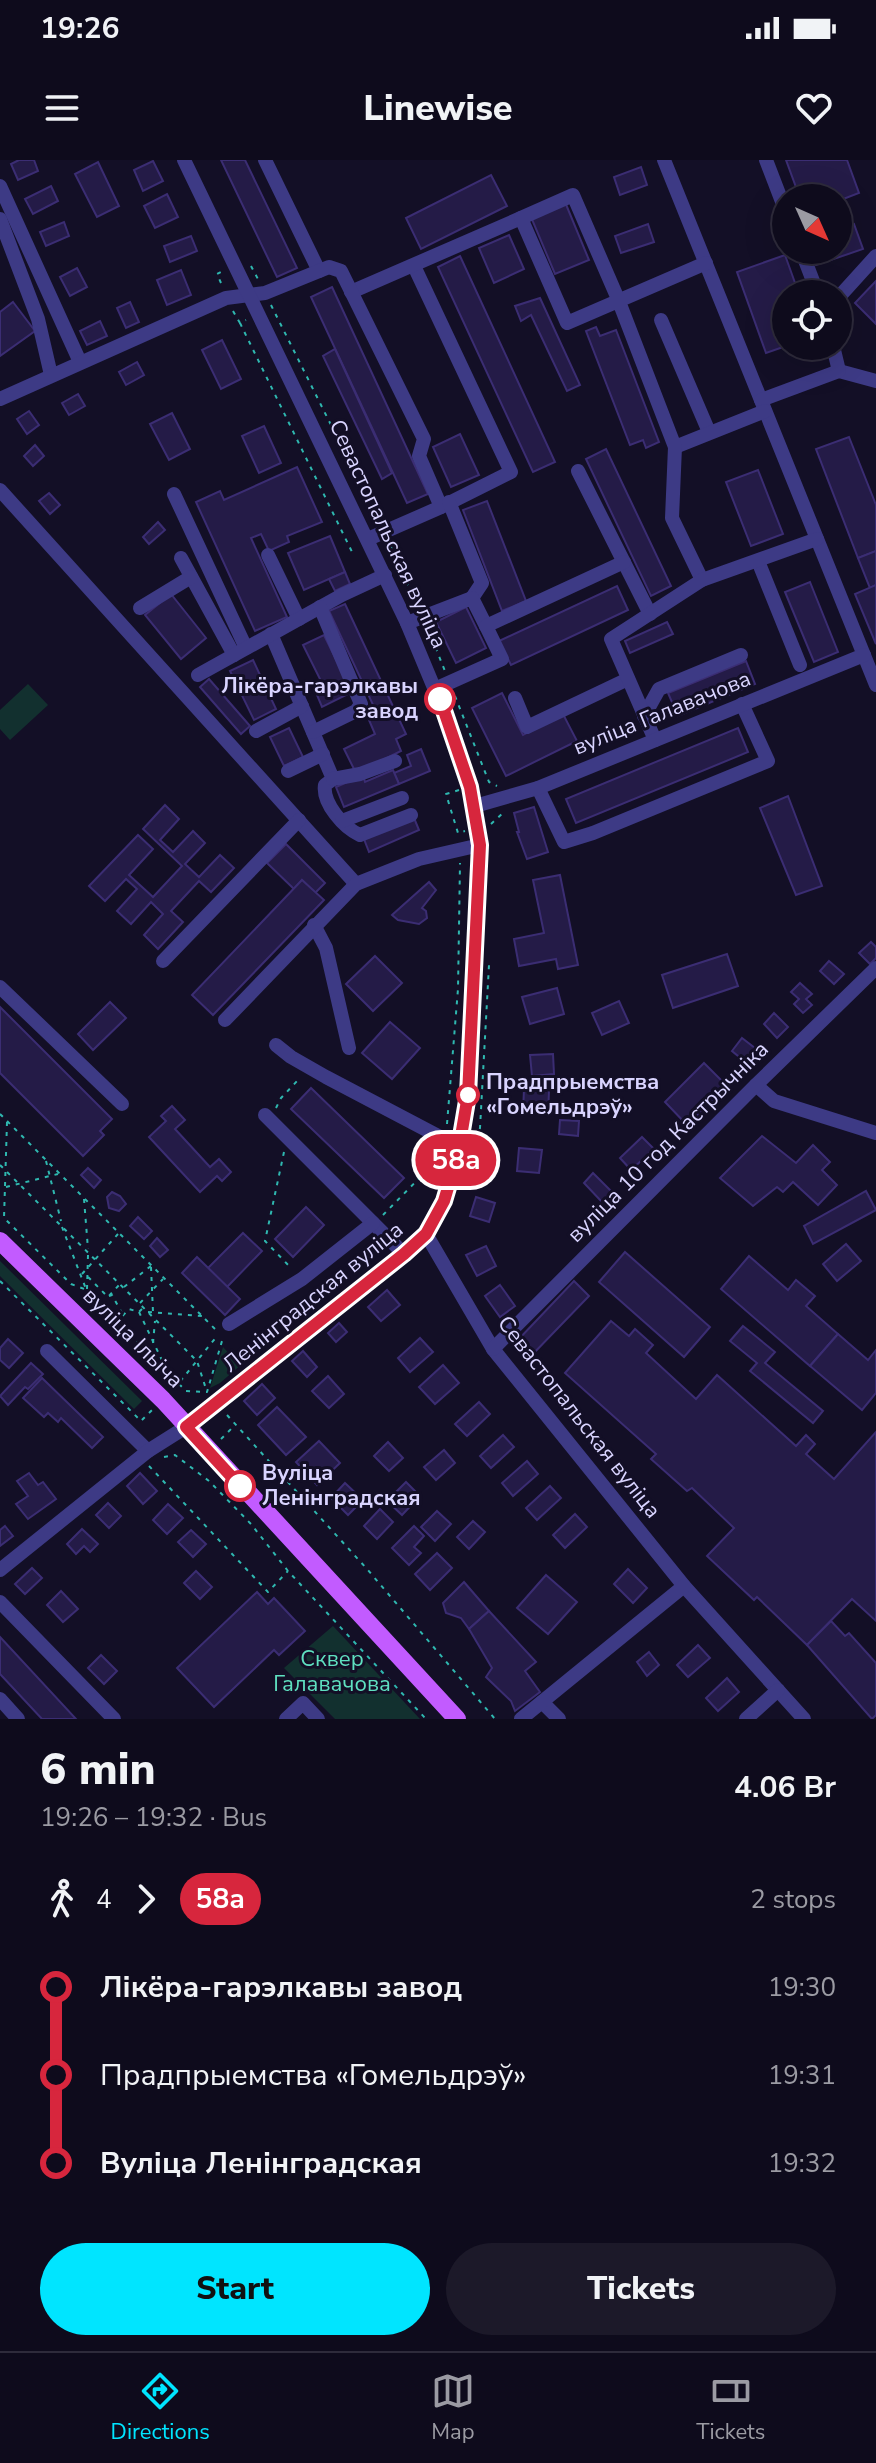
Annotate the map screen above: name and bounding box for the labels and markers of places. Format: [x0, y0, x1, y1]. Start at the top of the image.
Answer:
place label: Лікёра-гарэлкавы завод [221, 671, 418, 726]
marker: Лікёра-гарэлкавы завод [425, 684, 455, 714]
place label: Прадпрыемства «Гомельдрэў» [486, 1067, 659, 1122]
marker: Прадпрыемства «Гомельдрэў» [457, 1084, 479, 1106]
place label: Вуліца Ленінградская [262, 1458, 421, 1513]
marker: Вуліца Ленінградская [225, 1471, 255, 1501]

